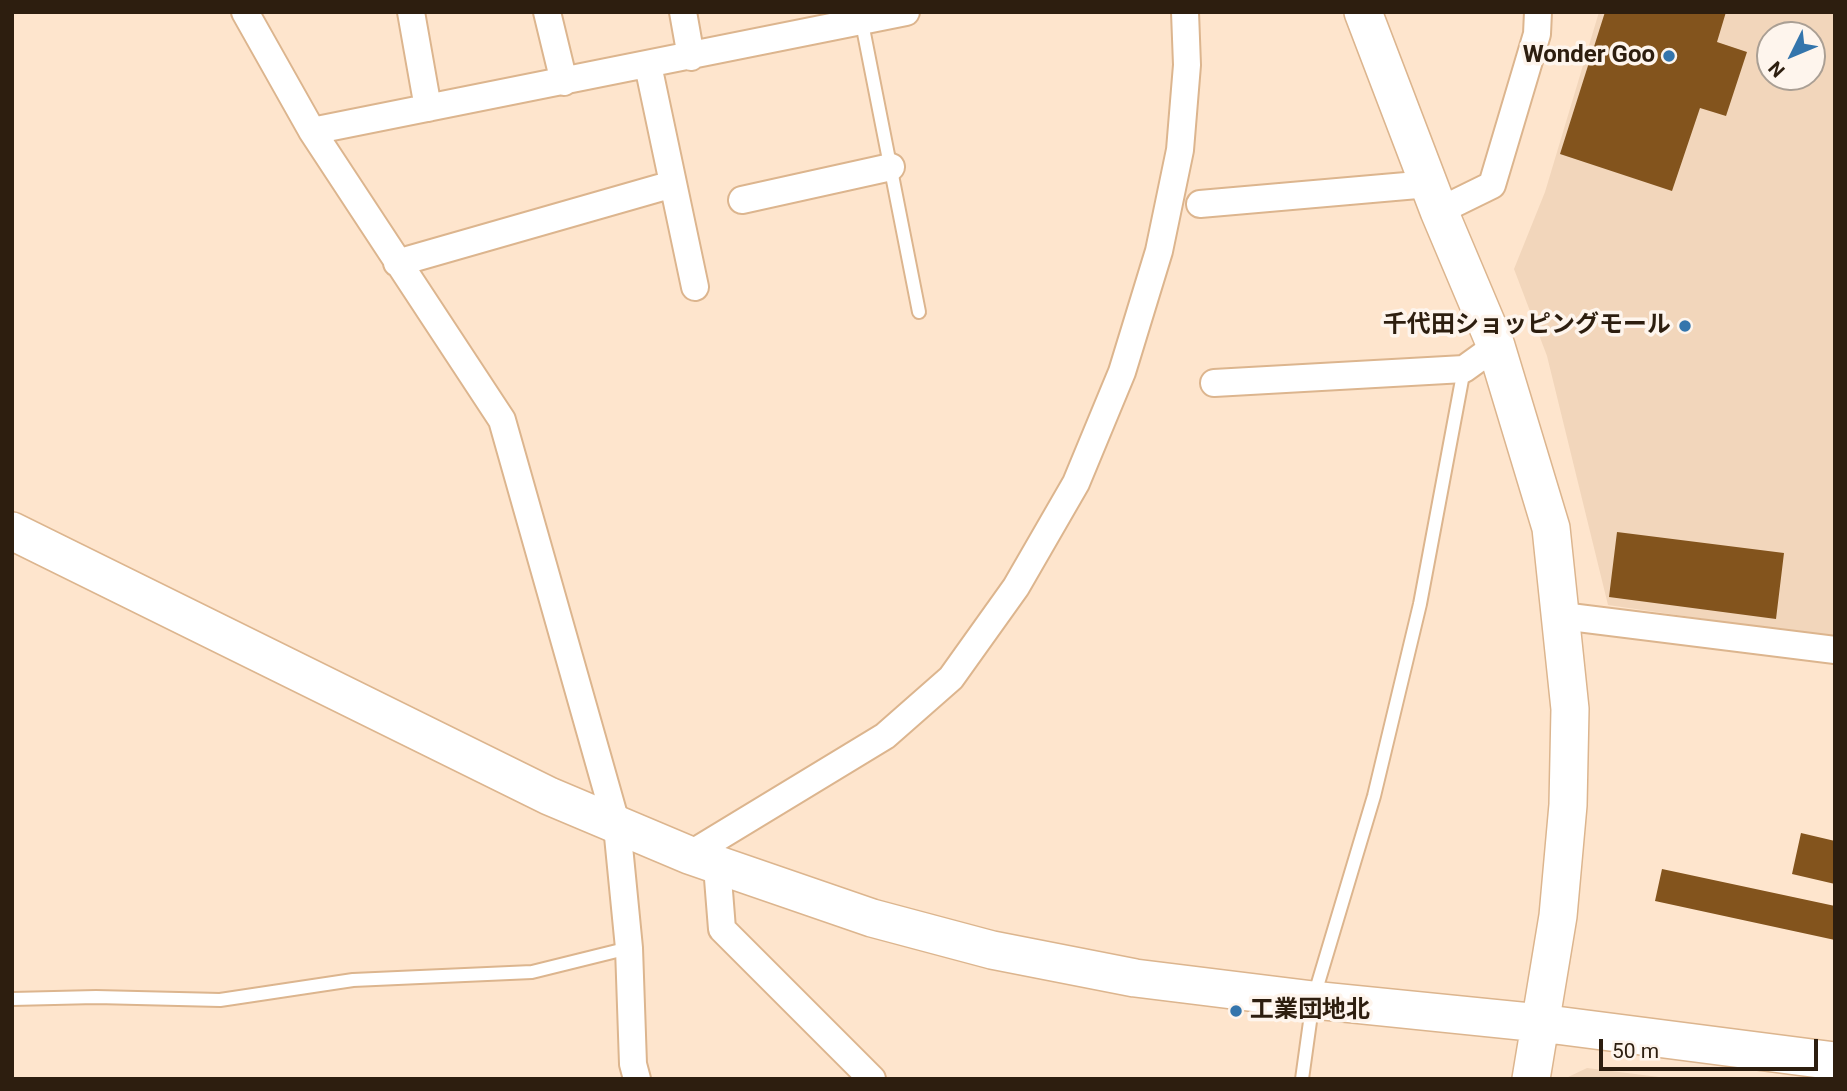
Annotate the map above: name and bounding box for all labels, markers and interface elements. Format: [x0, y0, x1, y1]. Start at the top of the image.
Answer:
north arrow [1756, 21, 1826, 91]
place label: Wonder Goo [1523, 42, 1655, 70]
marker: Wonder Goo [1661, 48, 1677, 64]
text: N [1764, 57, 1790, 82]
place label: 千代田ショッピングモール [1383, 312, 1671, 340]
marker: 千代田ショッピングモール [1677, 318, 1693, 334]
place label: 工業団地北 [1250, 997, 1370, 1025]
marker: 工業団地北 [1228, 1003, 1244, 1019]
scale bar [1602, 1024, 1821, 1068]
text: 50 m [1612, 1039, 1659, 1063]

